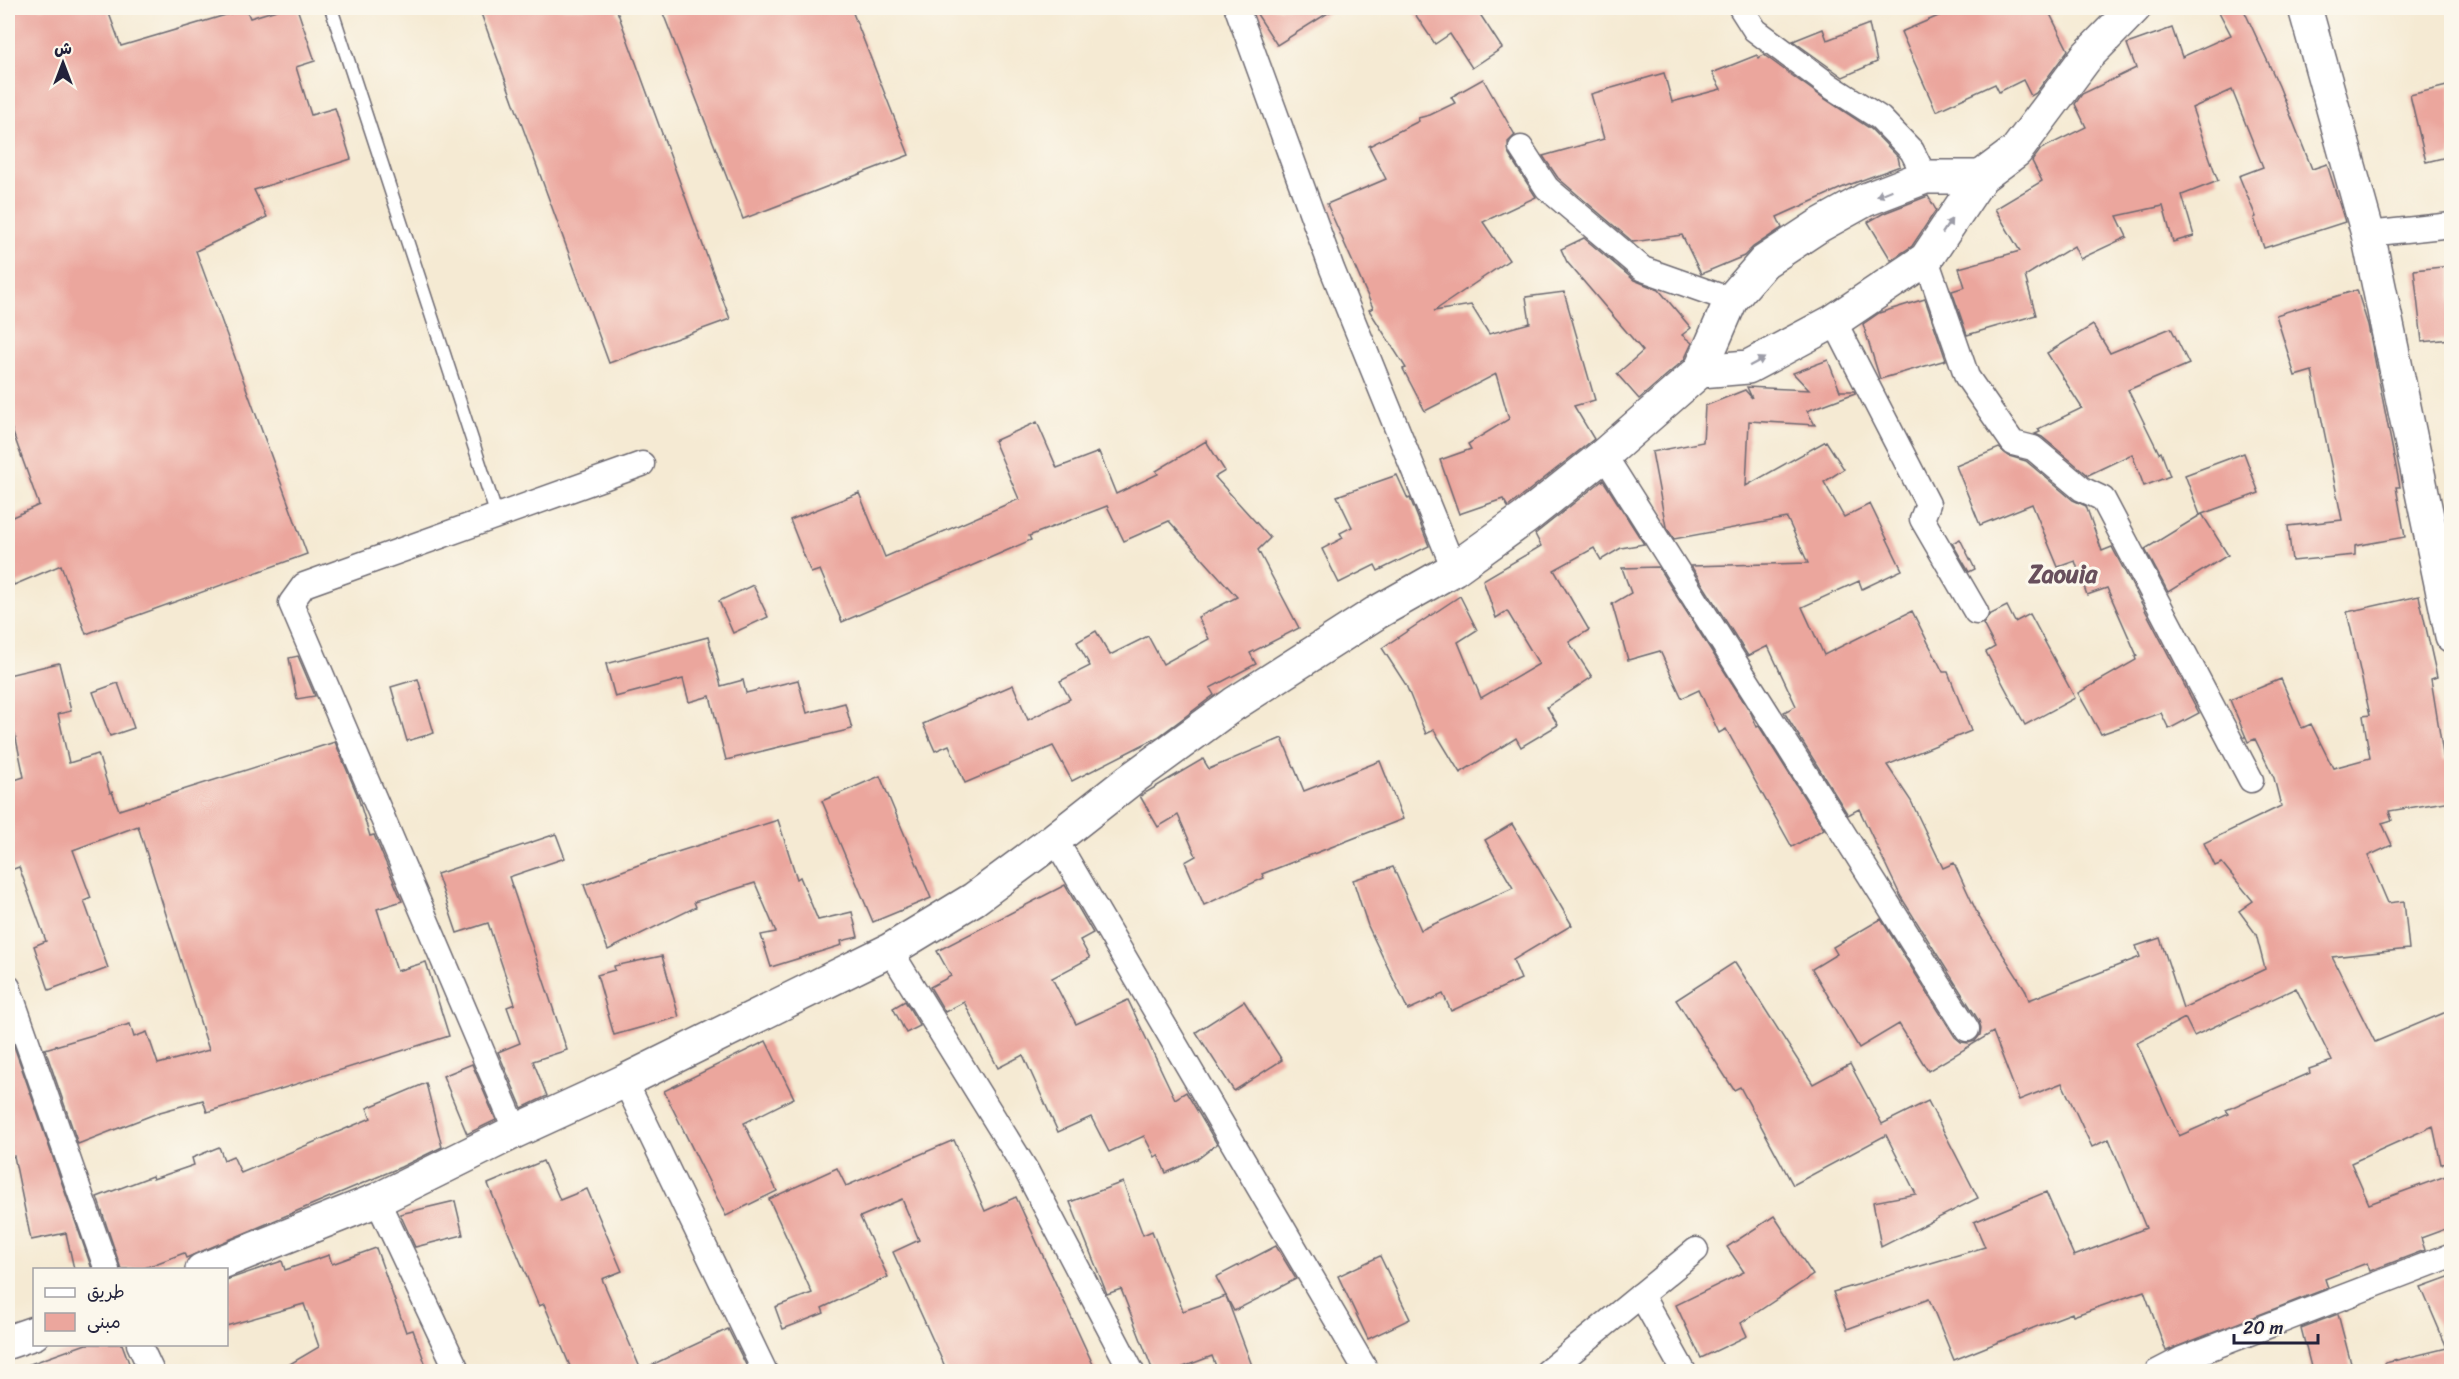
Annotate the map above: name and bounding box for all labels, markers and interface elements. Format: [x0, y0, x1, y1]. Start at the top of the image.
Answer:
north arrow [33, 33, 93, 93]
text: ش [54, 34, 72, 63]
one-way arrow [1875, 189, 1893, 198]
one-way arrow [1942, 218, 1953, 235]
one-way arrow [1749, 357, 1766, 367]
district label: Zaouia [2028, 553, 2098, 595]
legend [33, 1268, 228, 1346]
text: طريق [87, 1276, 125, 1308]
text: مبنى [87, 1306, 121, 1338]
scale bar [2234, 1307, 2318, 1345]
text: 20 m [2243, 1312, 2283, 1344]

